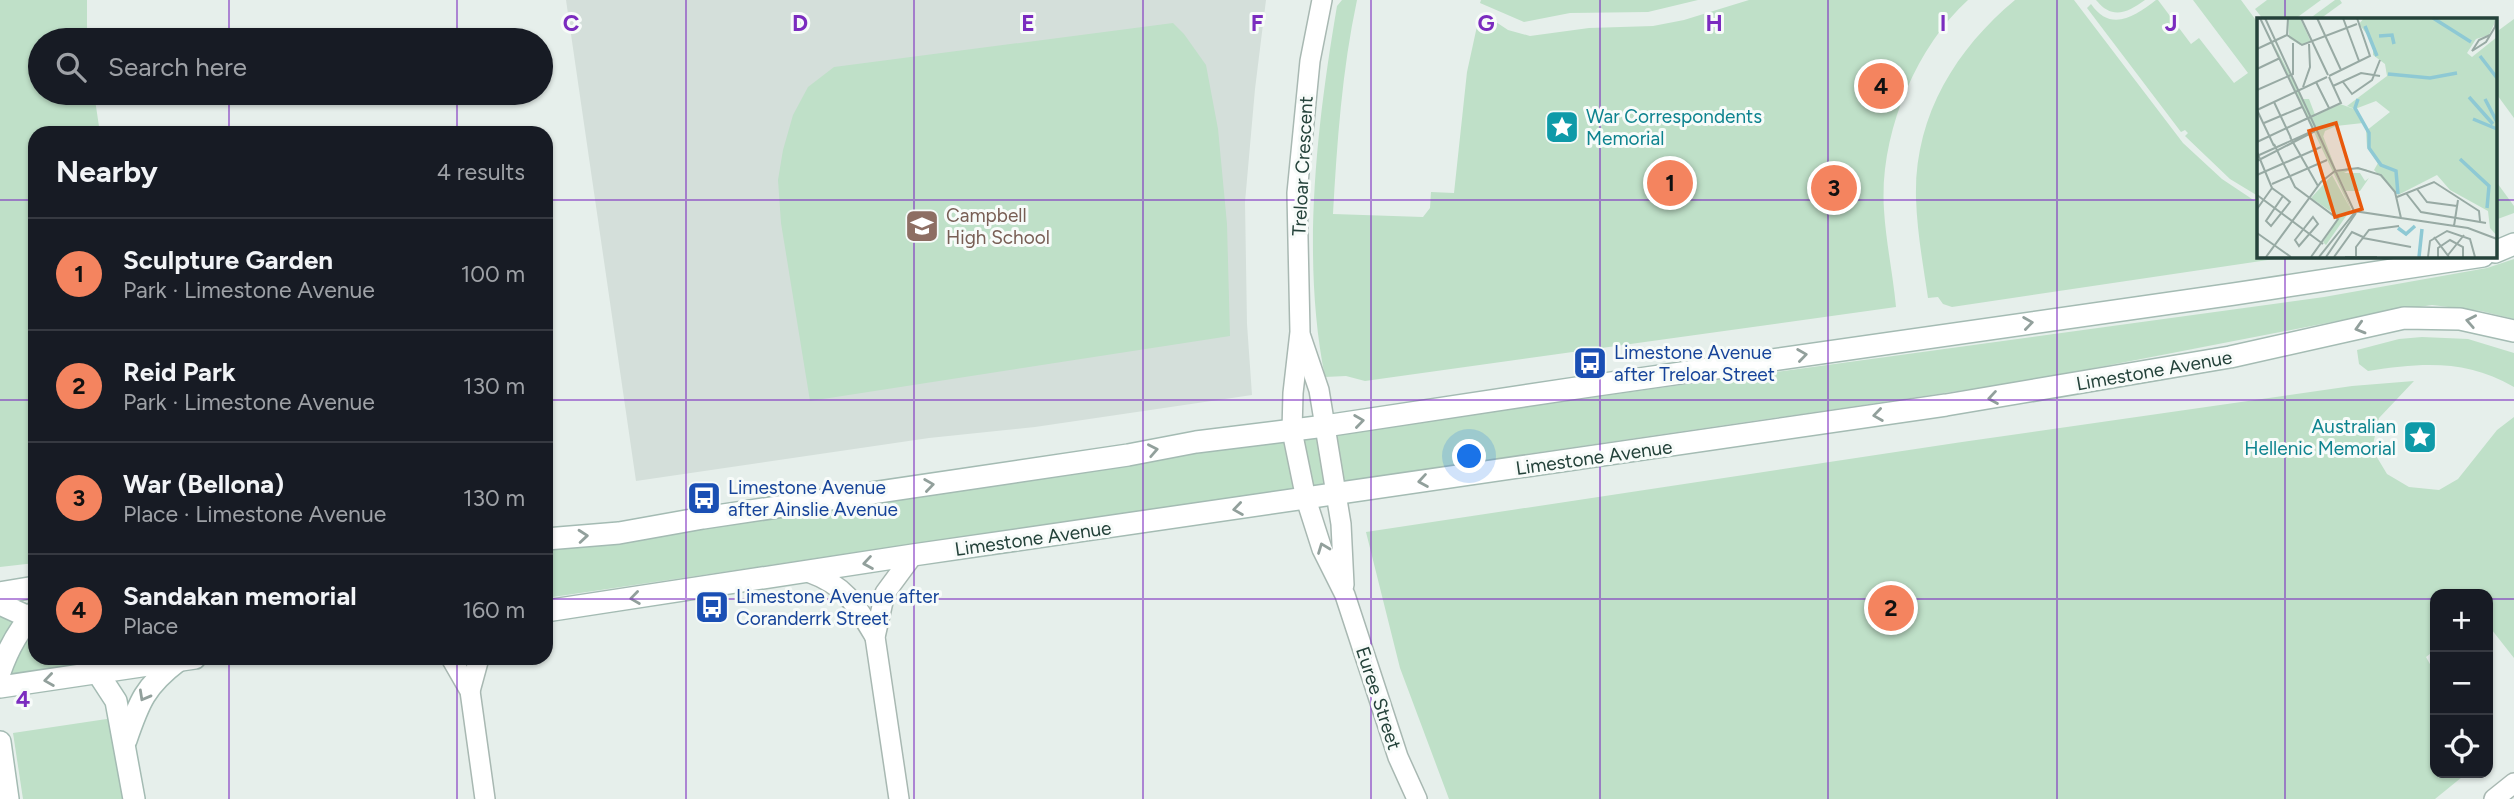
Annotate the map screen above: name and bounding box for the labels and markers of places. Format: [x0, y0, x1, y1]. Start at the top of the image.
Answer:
pin: 4 [1858, 60, 1904, 112]
place label: War Correspondents Memorial [1586, 105, 1762, 150]
place icon: War Correspondents Memorial [1543, 108, 1581, 146]
pin: 1 [1647, 157, 1693, 209]
pin: 3 [1811, 162, 1857, 214]
place label: Campbell High School [946, 204, 1050, 249]
school or university icon: Campbell High School [903, 207, 941, 245]
place label: Limestone Avenue after Treloar Street [1614, 341, 1775, 386]
bus stop icon: Limestone Avenue after Treloar Street [1571, 344, 1609, 382]
place label: Australian Hellenic Memorial [2244, 415, 2396, 460]
place icon: Australian Hellenic Memorial [2401, 418, 2439, 456]
place label: Limestone Avenue after Ainslie Avenue [728, 476, 898, 521]
bus stop icon: Limestone Avenue after Ainslie Avenue [685, 479, 723, 517]
pin: 2 [1868, 582, 1914, 634]
place label: Limestone Avenue after Coranderrk Street [736, 585, 940, 630]
bus stop icon: Limestone Avenue after Coranderrk Street [693, 588, 731, 626]

